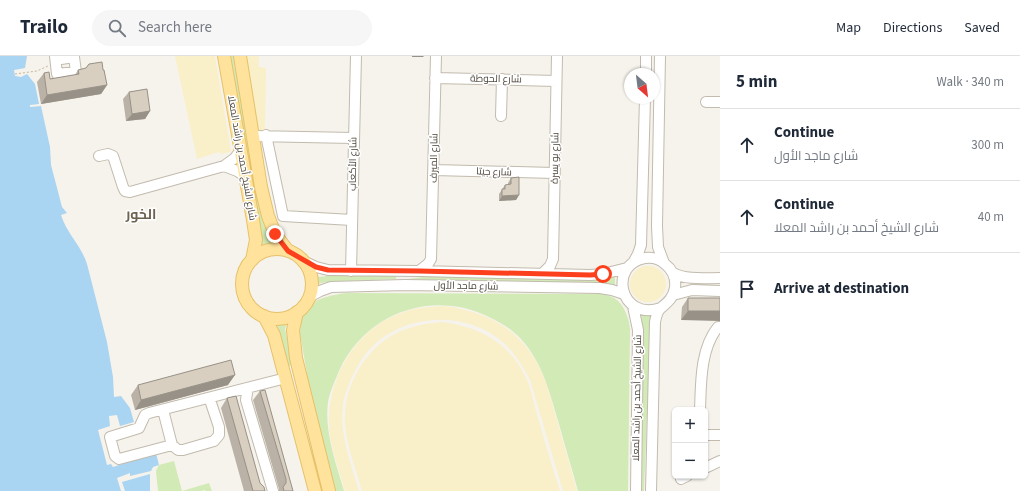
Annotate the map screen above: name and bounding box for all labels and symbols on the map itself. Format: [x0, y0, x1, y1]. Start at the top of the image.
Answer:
north arrow [624, 68, 660, 104]
street label: شارع الحوطة [470, 72, 522, 86]
street label: شارع الشيخ أحمد بن راشد المعلا [224, 94, 260, 222]
street label: شارع بو يسرة [548, 132, 562, 184]
street label: شارع الميرف [427, 133, 441, 183]
street label: شارع الأكعاب [346, 137, 360, 191]
street label: شارع جيتا [476, 164, 512, 180]
district label: الخور [125, 205, 156, 225]
route end [266, 225, 284, 243]
route start [594, 265, 612, 283]
street label: شارع ماجد الأول [433, 278, 499, 294]
street label: شارع الشيخ أحمد بن راشد المعلا [629, 334, 645, 462]

